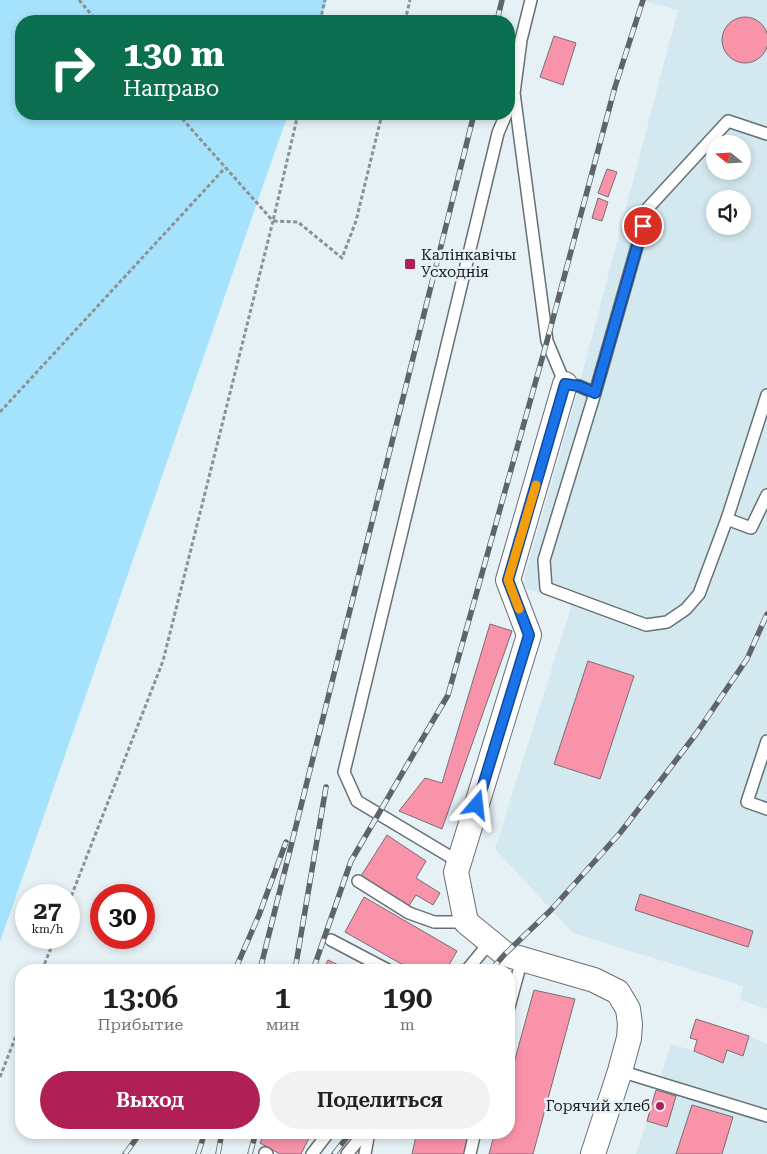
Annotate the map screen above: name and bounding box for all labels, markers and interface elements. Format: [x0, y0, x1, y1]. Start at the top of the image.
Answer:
text: 130 m [123, 34, 224, 75]
icon: right [40, 35, 105, 100]
text: Направо [123, 76, 219, 101]
north arrow [706, 135, 751, 180]
map controls [706, 135, 751, 235]
button: sound [706, 190, 751, 235]
pin [622, 205, 664, 247]
icon: arrive [629, 212, 657, 240]
place label: Калінкавічы Усходнія [421, 246, 516, 281]
marker: Калінкавічы Усходнія [403, 257, 417, 271]
position arrow [450, 778, 502, 830]
speed limit sign: 30 [90, 884, 155, 949]
text: 27 [33, 896, 62, 925]
text: km/h [31, 922, 64, 936]
text: 13:06 [102, 980, 178, 1015]
text: 1 [274, 980, 291, 1015]
text: 190 [382, 980, 433, 1015]
text: Прибытие [97, 1015, 183, 1034]
text: мин [266, 1015, 300, 1034]
text: m [400, 1015, 415, 1034]
button: Выход [40, 1071, 260, 1129]
button: Поделиться [270, 1071, 490, 1129]
place label: Горячий хлеб [546, 1097, 650, 1115]
marker: Горячий хлеб [654, 1100, 666, 1112]

